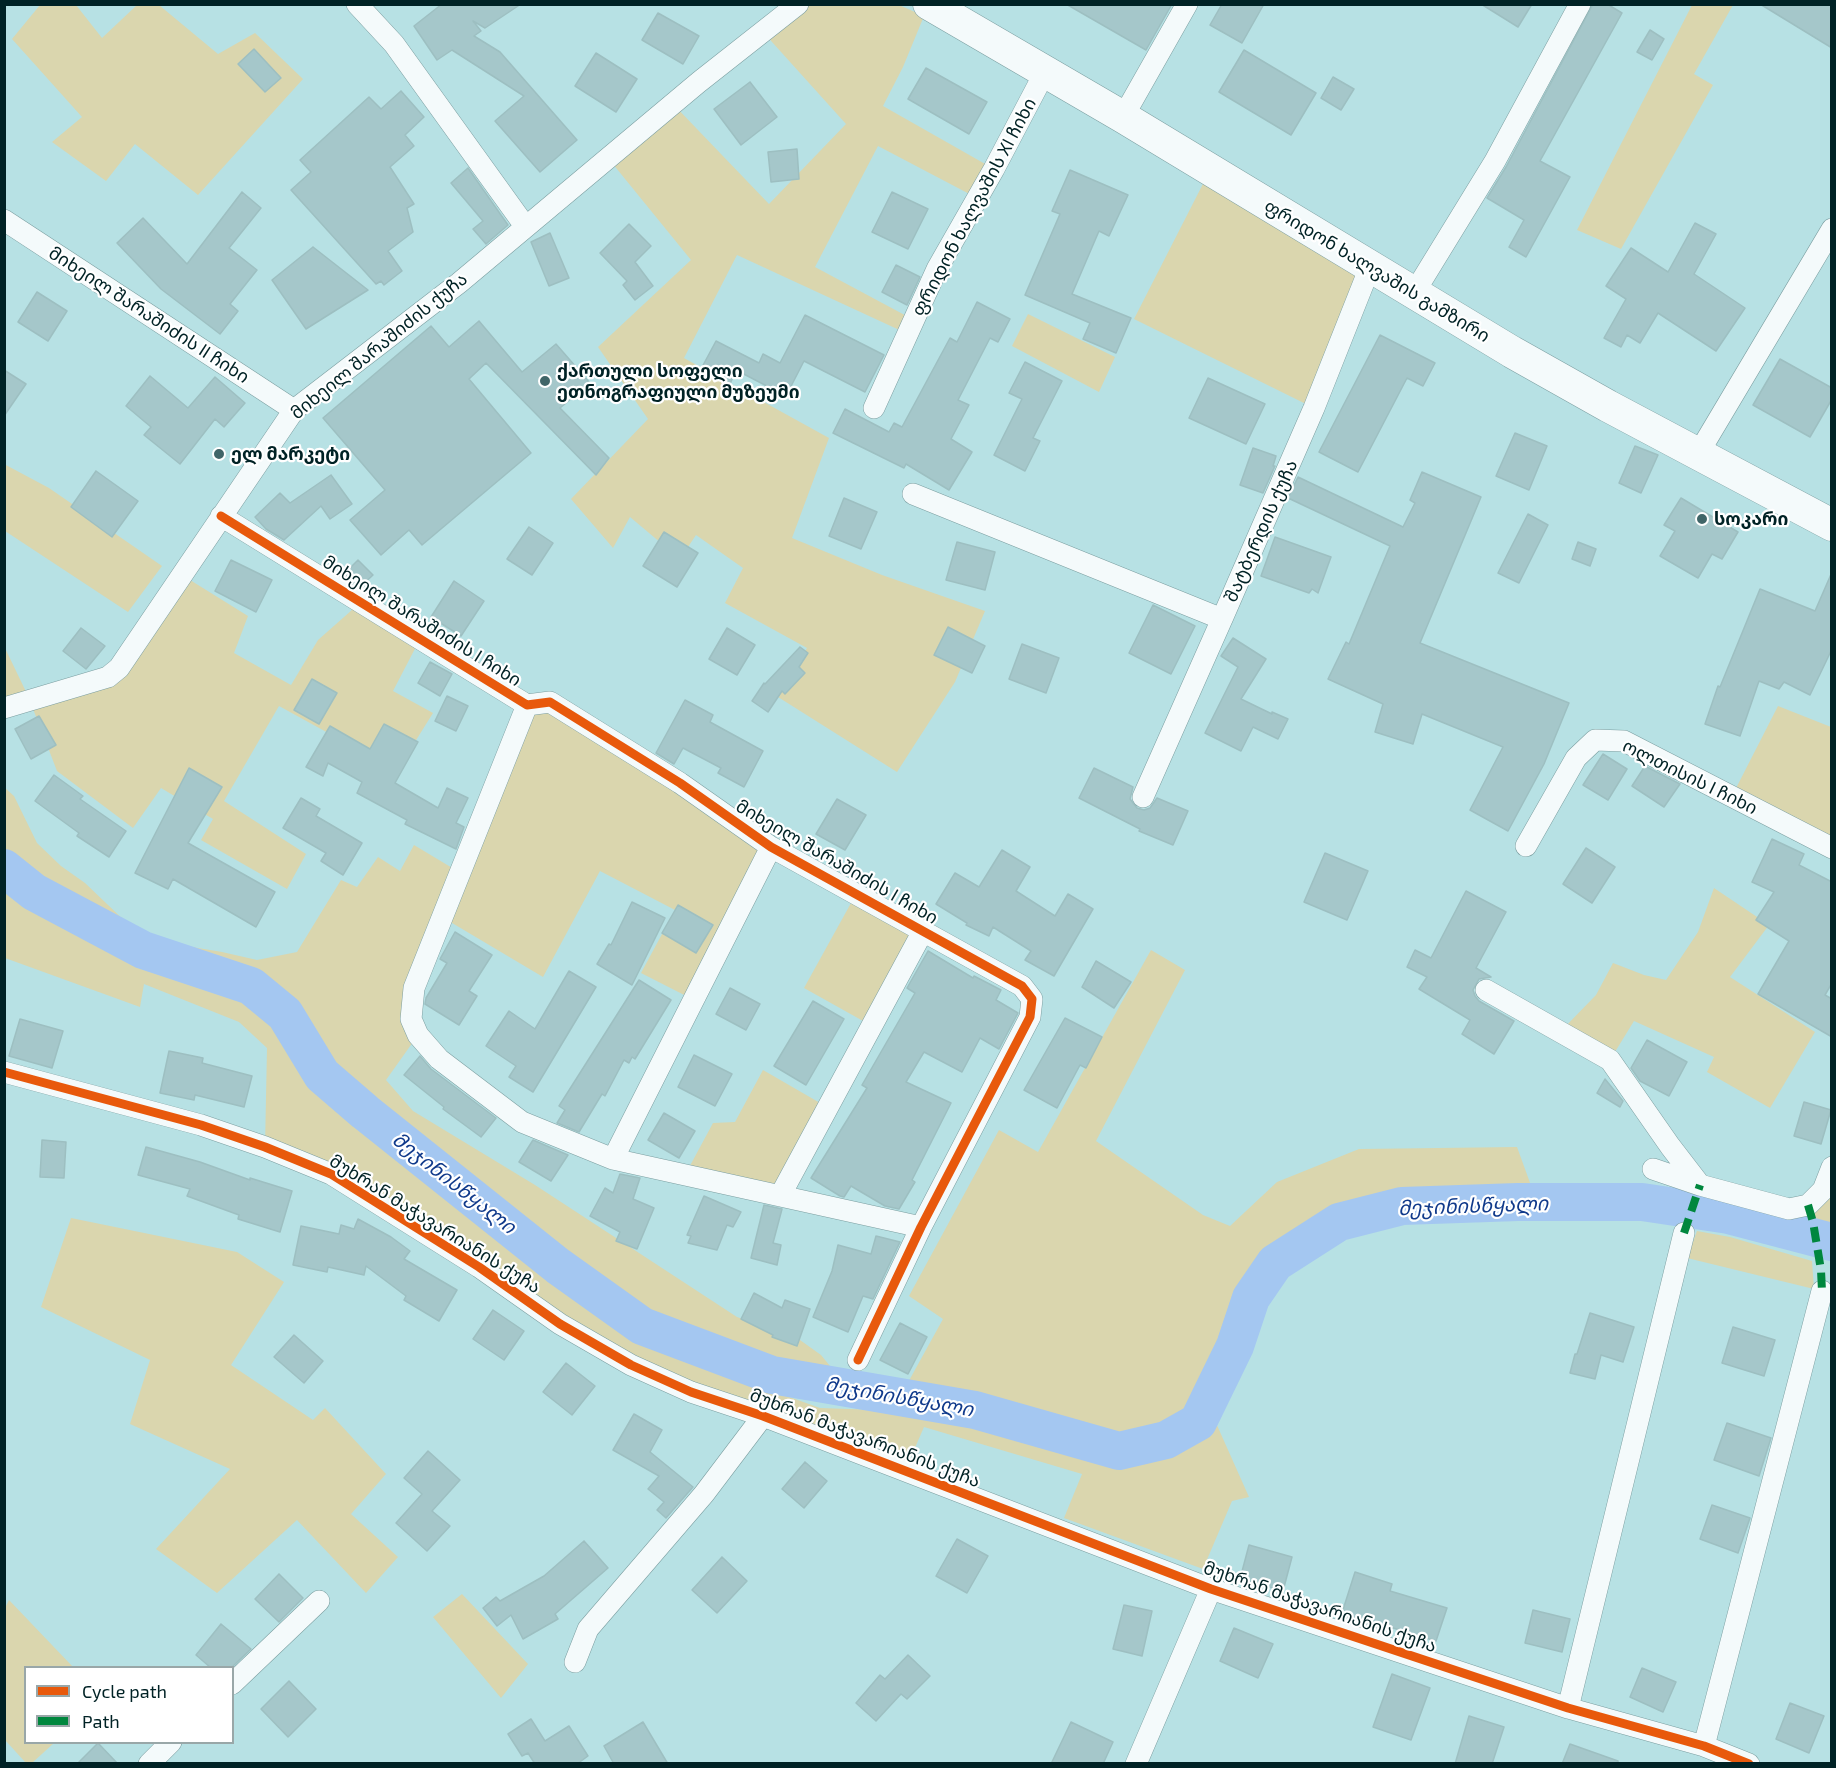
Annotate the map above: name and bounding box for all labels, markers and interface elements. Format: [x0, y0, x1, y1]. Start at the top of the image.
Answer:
street label: ფრიდონ ხალვაშის XI ჩიხი [907, 94, 1041, 320]
street label: ფრიდონ ხალვაშის გამზირი [1260, 195, 1494, 347]
street label: მიხეილ შარაშიძის II ჩიხი [45, 242, 253, 388]
street label: მიხეილ შარაშიძის ქუჩა [286, 268, 472, 424]
place label: ქართული სოფელი ეთნოგრაფიული მუზეუმი [557, 360, 800, 403]
marker: ქართული სოფელი ეთნოგრაფიული მუზეუმი [538, 374, 552, 388]
place label: ელ მარკეტი [231, 443, 350, 465]
marker: ელ მარკეტი [212, 447, 226, 461]
street label: შატბერდის ქუჩა [1220, 456, 1302, 606]
place label: სოკარი [1714, 508, 1788, 530]
marker: სოკარი [1695, 512, 1709, 526]
street label: მიხეილ შარაშიძის I ჩიხი [319, 551, 525, 691]
street label: ოლთისის I ჩიხი [1619, 735, 1761, 819]
street label: მიხეილ შარაშიძის I ჩიხი [732, 795, 942, 929]
water label: მეჯინისწყალი [387, 1127, 521, 1239]
street label: მუხრან მაჭავარიანის ქუჩა [325, 1150, 545, 1298]
water label: მეჯინისწყალი [1398, 1191, 1548, 1221]
water label: მეჯინისწყალი [823, 1372, 975, 1422]
street label: მუხრან მაჭავარიანის ქუჩა [747, 1384, 983, 1492]
street label: მუხრან მაჭავარიანის ქუჩა [1201, 1557, 1439, 1657]
legend [24, 1666, 234, 1744]
text: Cycle path [82, 1680, 167, 1702]
text: Path [82, 1710, 120, 1732]

